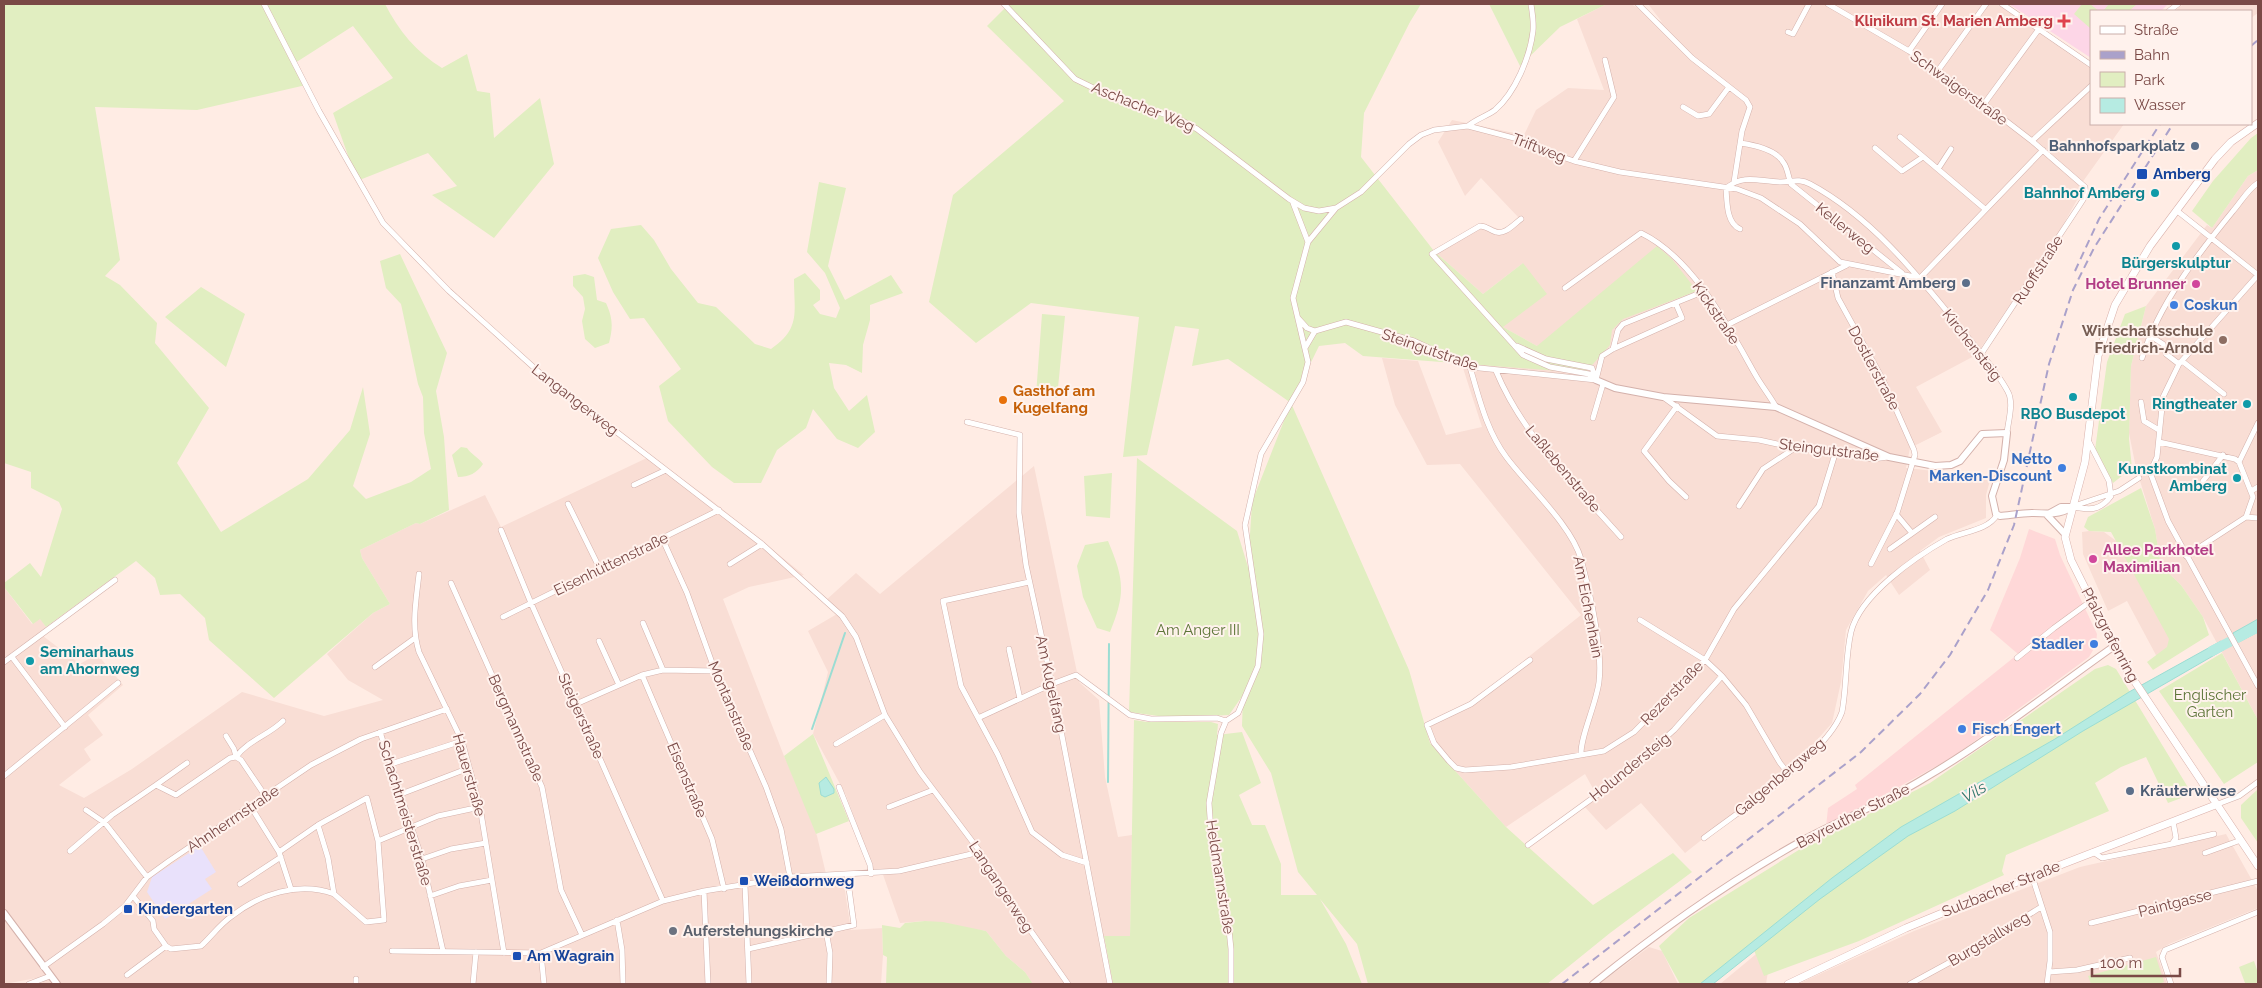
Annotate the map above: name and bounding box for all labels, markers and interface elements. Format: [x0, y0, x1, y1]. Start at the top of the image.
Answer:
legend [2090, 10, 2252, 125]
place label: Klinikum St. Marien Amberg [1854, 12, 2053, 30]
marker: Klinikum St. Marien Amberg [2057, 14, 2071, 28]
text: Straße [2134, 21, 2179, 39]
text: Bahn [2134, 46, 2170, 64]
street label: Schwaigerstraße [1907, 47, 2011, 129]
text: Park [2134, 71, 2165, 89]
street label: Aschacher Weg [1089, 78, 1197, 136]
text: Wasser [2134, 96, 2186, 114]
street label: Triftweg [1509, 130, 1569, 166]
place label: Bahnhofsparkplatz [2049, 137, 2185, 155]
marker: Bahnhofsparkplatz [2189, 140, 2201, 152]
place label: Amberg [2153, 165, 2211, 183]
marker: Amberg [2135, 167, 2149, 181]
place label: Bahnhof Amberg [2024, 184, 2145, 202]
marker: Bahnhof Amberg [2149, 187, 2161, 199]
street label: Kellerweg [1812, 199, 1878, 257]
street label: Ruoffstraße [2009, 232, 2067, 308]
marker: Bürgerskulptur [2170, 240, 2182, 252]
place label: Bürgerskulptur [2121, 254, 2231, 272]
place label: Finanzamt Amberg [1820, 274, 1956, 292]
place label: Hotel Brunner [2085, 275, 2186, 293]
marker: Finanzamt Amberg [1960, 277, 1972, 289]
street label: Kickstraße [1688, 278, 1744, 348]
marker: Hotel Brunner [2190, 278, 2202, 290]
place label: Coskun [2184, 296, 2237, 314]
marker: Coskun [2168, 299, 2180, 311]
street label: Kirchensteig [1938, 306, 2006, 384]
place label: Wirtschaftsschule Friedrich-Arnold [2082, 322, 2213, 357]
street label: Dostlerstraße [1844, 323, 1904, 413]
street label: Steingutstraße [1379, 325, 1481, 375]
marker: Wirtschaftsschule Friedrich-Arnold [2217, 334, 2229, 346]
street label: Langangerweg [528, 361, 622, 439]
place label: Gasthof am Kugelfang [1013, 382, 1095, 417]
marker: RBO Busdepot [2067, 391, 2079, 403]
marker: Gasthof am Kugelfang [997, 394, 1009, 406]
place label: Ringtheater [2152, 395, 2237, 413]
marker: Ringtheater [2241, 398, 2253, 410]
place label: RBO Busdepot [2021, 405, 2126, 423]
street label: Laßlebenstraße [1522, 422, 1605, 516]
street label: Steingutstraße [1778, 435, 1880, 465]
place label: Netto Marken-Discount [1929, 450, 2052, 485]
place label: Kunstkombinat Amberg [2118, 460, 2227, 495]
marker: Netto Marken-Discount [2056, 462, 2068, 474]
marker: Kunstkombinat Amberg [2231, 472, 2243, 484]
street label: Eisenhüttenstraße [551, 528, 671, 600]
place label: Allee Parkhotel Maximilian [2103, 541, 2214, 576]
marker: Allee Parkhotel Maximilian [2087, 553, 2099, 565]
street label: Am Eichenhain [1569, 554, 1607, 660]
street label: Pfalzgrafenring [2077, 584, 2143, 686]
park label: Am Anger III [1156, 621, 1240, 639]
street label: Am Kugelfang [1032, 634, 1070, 734]
place label: Stadler [2031, 635, 2084, 653]
marker: Stadler [2088, 638, 2100, 650]
place label: Seminarhaus am Ahornweg [40, 643, 139, 678]
marker: Seminarhaus am Ahornweg [24, 655, 36, 667]
street label: Rezerstraße [1637, 657, 1707, 729]
street label: Montanstraße [704, 659, 758, 754]
street label: Steigerstraße [554, 670, 608, 762]
street label: Bergmannstraße [484, 672, 548, 785]
park label: Englischer Garten [2174, 686, 2247, 721]
place label: Fisch Engert [1972, 720, 2061, 738]
marker: Fisch Engert [1956, 723, 1968, 735]
street label: Holundersteig [1586, 729, 1674, 805]
street label: Hauerstraße [449, 732, 489, 818]
street label: Galgenbergweg [1731, 734, 1829, 820]
street label: Schachtmeisterstraße [374, 738, 436, 888]
street label: Eisenstraße [663, 740, 711, 820]
water label: Vils [1958, 777, 1990, 807]
street label: Bayreuther Straße [1793, 780, 1913, 852]
street label: Ahnherrnstraße [184, 781, 283, 856]
place label: Kräuterwiese [2140, 782, 2236, 800]
marker: Kräuterwiese [2124, 785, 2136, 797]
street label: Heldmannstraße [1202, 819, 1238, 936]
street label: Langangerweg [965, 838, 1037, 936]
street label: Sulzbacher Straße [1939, 857, 2063, 921]
place label: Weißdornweg [754, 872, 854, 890]
marker: Weißdornweg [738, 875, 750, 887]
street label: Paintgasse [2136, 885, 2214, 921]
place label: Kindergarten [138, 900, 233, 918]
marker: Kindergarten [122, 903, 134, 915]
street label: Burgstallweg [1945, 908, 2033, 970]
place label: Auferstehungskirche [683, 922, 833, 940]
marker: Auferstehungskirche [667, 925, 679, 937]
scale bar [2092, 946, 2180, 978]
place label: Am Wagrain [527, 947, 614, 965]
marker: Am Wagrain [511, 950, 523, 962]
text: 100 m [2100, 954, 2142, 972]

